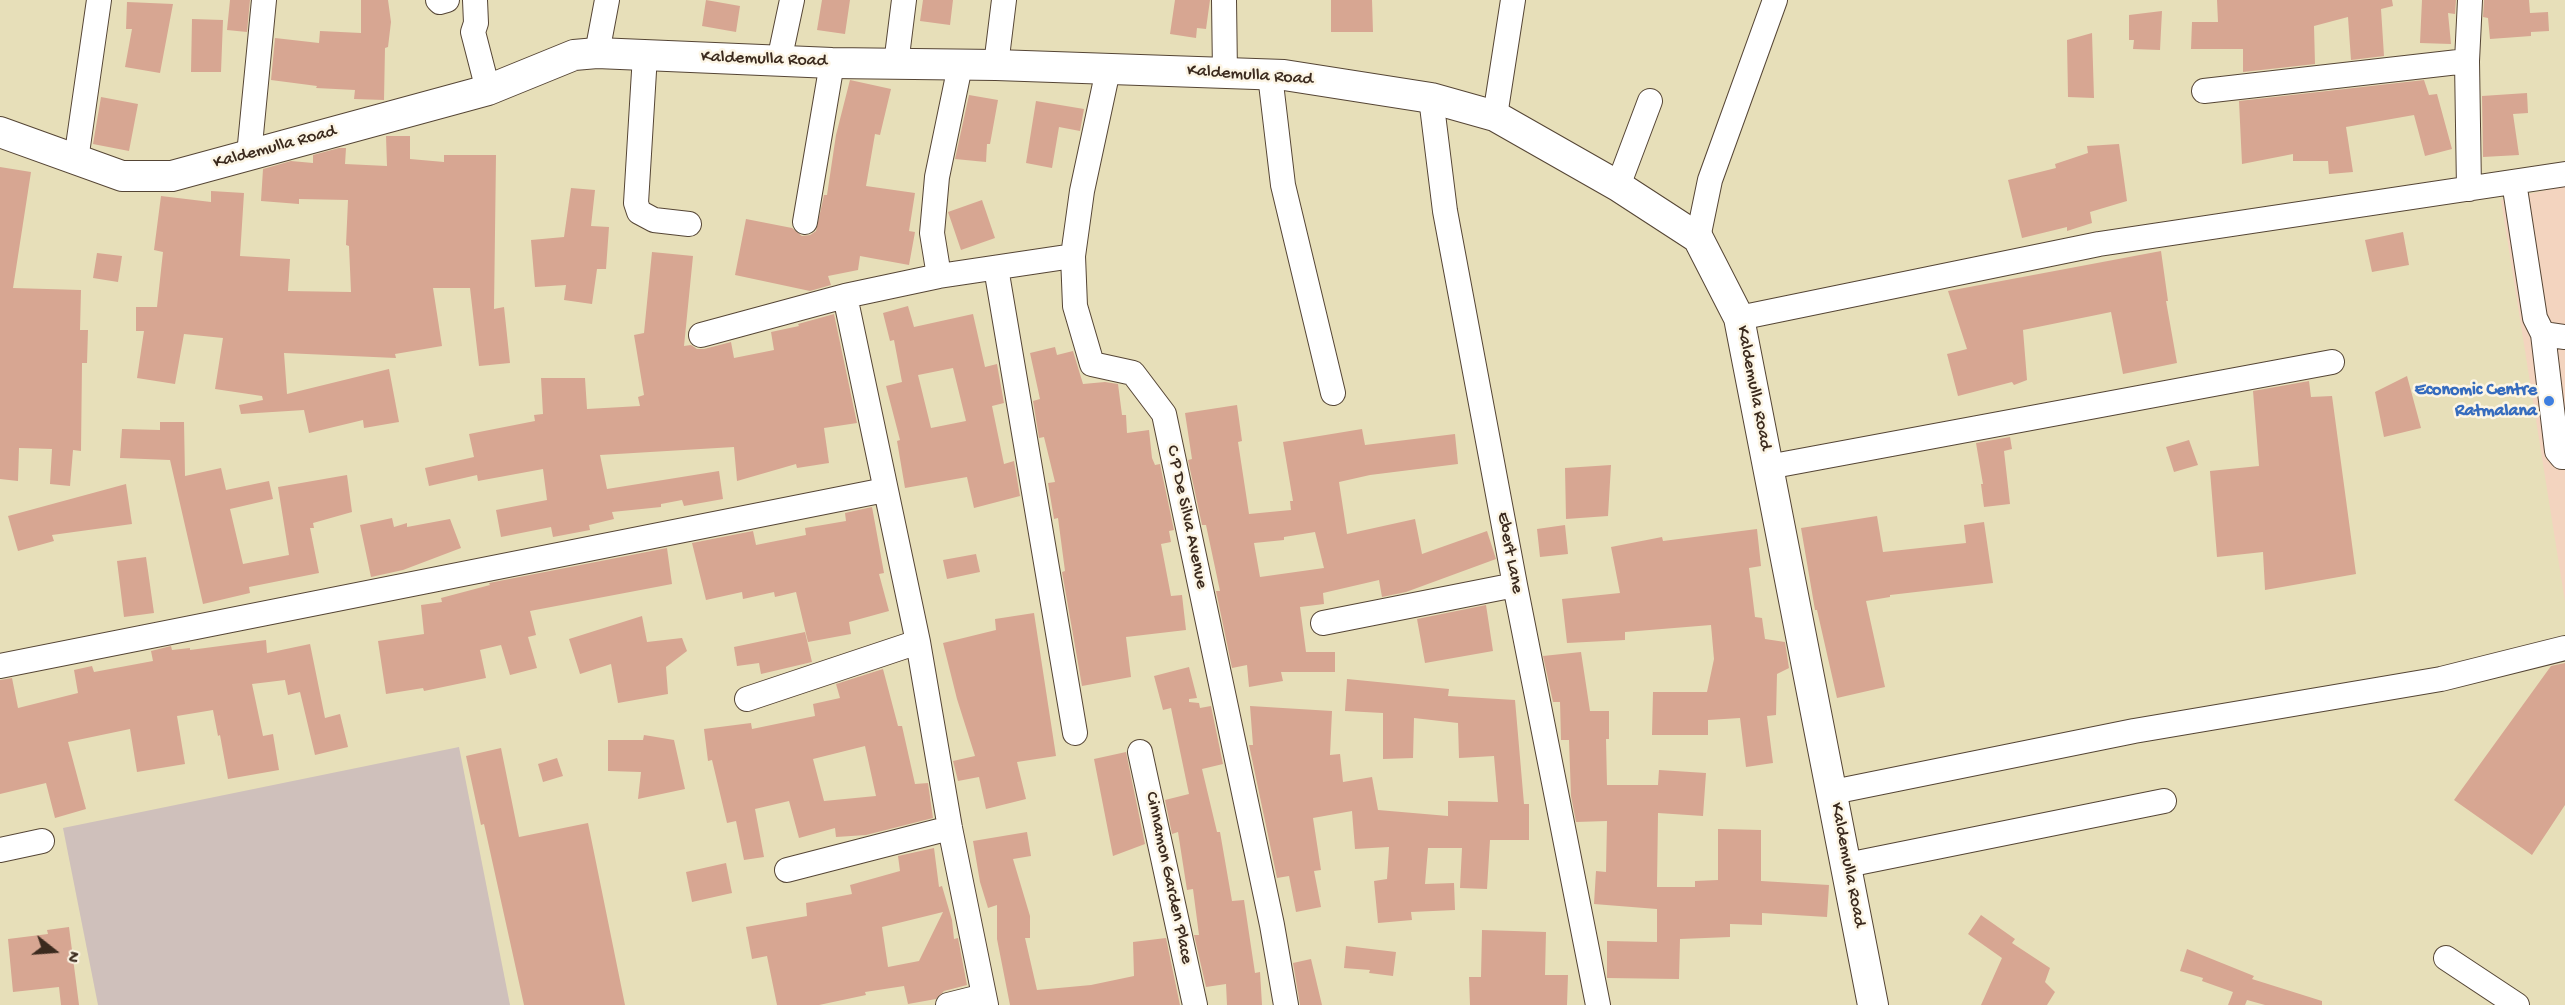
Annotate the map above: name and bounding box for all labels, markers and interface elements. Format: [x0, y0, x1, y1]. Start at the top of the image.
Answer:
street label: Kaldemulla Road [700, 47, 828, 73]
street label: Kaldemulla Road [1186, 61, 1314, 91]
street label: Kaldemulla Road [211, 121, 339, 175]
street label: Kaldemulla Road [1730, 324, 1776, 452]
place label: Economic Centre Ratmalana [2415, 380, 2537, 422]
marker: Economic Centre Ratmalana [2542, 394, 2556, 408]
street label: C P De Silva Avenue [1160, 443, 1212, 591]
street label: Ebert Lane [1491, 510, 1527, 596]
street label: Cinnamon Garden Place [1139, 790, 1197, 966]
street label: Kaldemulla Road [1824, 801, 1870, 929]
north arrow [24, 921, 84, 981]
text: N [61, 949, 82, 964]

